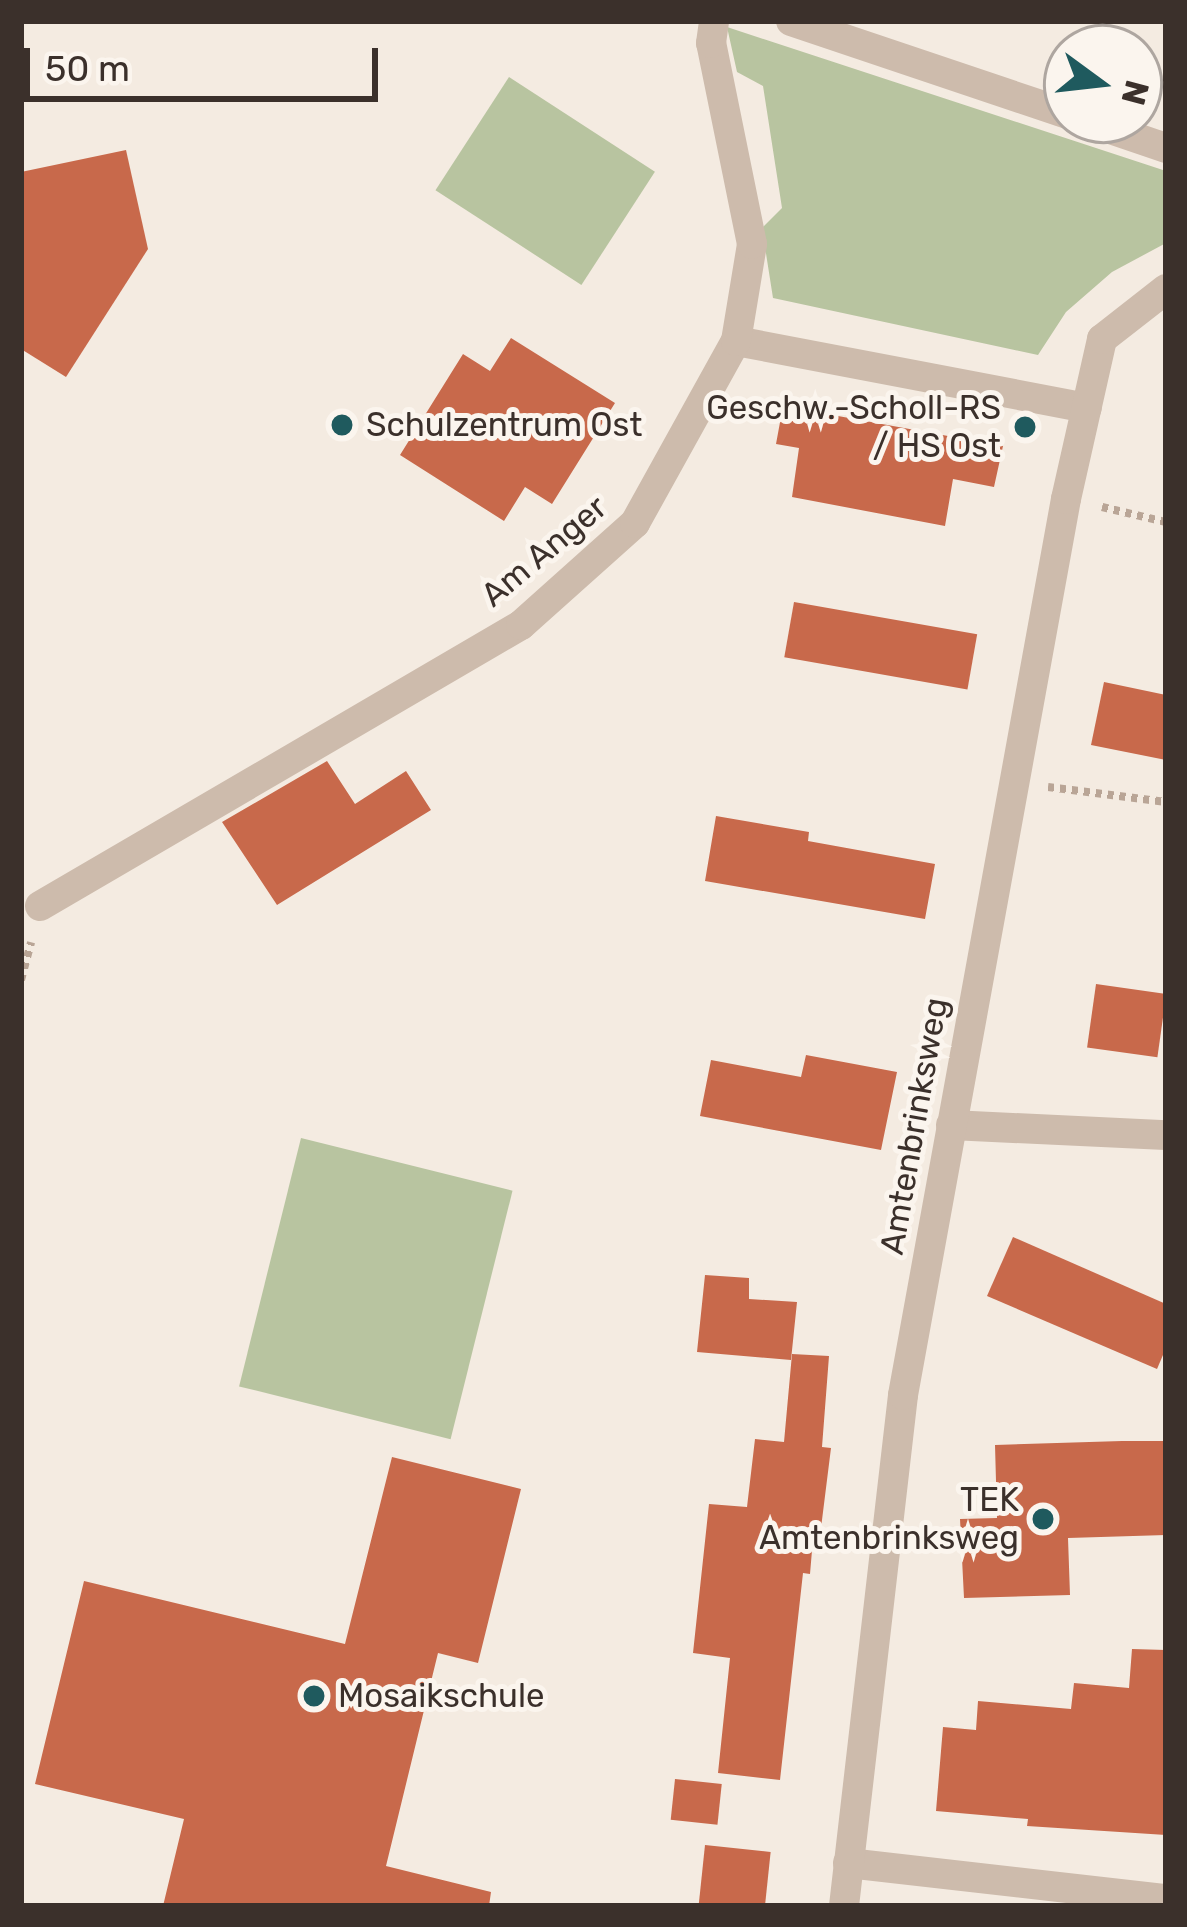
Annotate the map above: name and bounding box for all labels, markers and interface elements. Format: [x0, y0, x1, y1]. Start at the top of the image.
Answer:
scale bar [30, 24, 384, 98]
north arrow [1043, 24, 1163, 144]
text: 50 m [45, 47, 130, 90]
text: N [1113, 76, 1157, 109]
place label: Geschw.-Scholl-RS / HS Ost [706, 388, 1001, 466]
place label: Schulzentrum Ost [366, 405, 642, 445]
marker: Schulzentrum Ost [329, 412, 355, 438]
marker: Geschw.-Scholl-RS / HS Ost [1012, 414, 1038, 440]
street label: Am Anger [473, 487, 615, 615]
street label: Amtenbrinksweg [872, 995, 956, 1257]
place label: TEK Amtenbrinksweg [759, 1480, 1019, 1558]
marker: TEK Amtenbrinksweg [1030, 1506, 1056, 1532]
place label: Mosaikschule [338, 1676, 544, 1716]
marker: Mosaikschule [301, 1683, 327, 1709]

